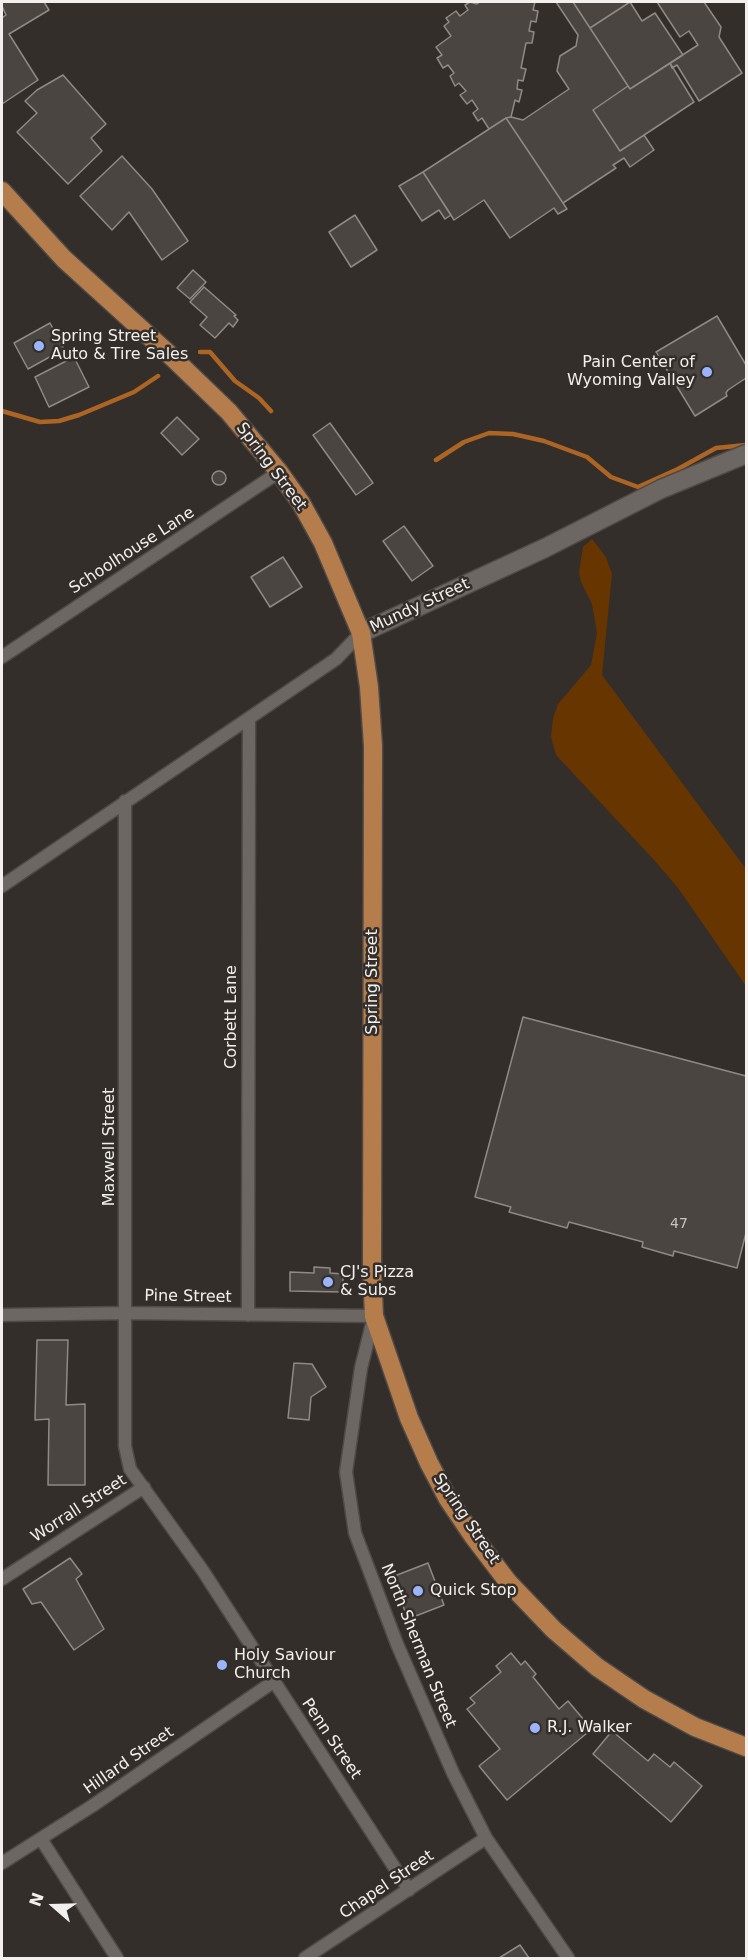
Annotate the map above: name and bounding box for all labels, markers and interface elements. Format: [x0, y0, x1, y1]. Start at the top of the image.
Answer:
place label: Spring Street Auto & Tire Sales [51, 327, 188, 365]
marker: Spring Street Auto & Tire Sales [32, 339, 46, 353]
place label: Pain Center of Wyoming Valley [567, 353, 695, 391]
marker: Pain Center of Wyoming Valley [700, 365, 714, 379]
street label: Spring Street [232, 419, 310, 515]
street label: Schoolhouse Lane [66, 503, 198, 599]
street label: Mundy Street [367, 575, 473, 637]
street label: Spring Street [363, 929, 383, 1035]
street label: Corbett Lane [222, 965, 242, 1069]
street label: Maxwell Street [100, 1088, 120, 1206]
house number: 47 [670, 1216, 688, 1232]
place label: CJ's Pizza & Subs [340, 1263, 414, 1301]
marker: CJ's Pizza & Subs [321, 1275, 335, 1289]
street label: Pine Street [144, 1287, 232, 1307]
street label: Spring Street [429, 1470, 503, 1568]
street label: Worrall Street [28, 1471, 130, 1547]
street label: North Sherman Street [376, 1561, 460, 1731]
place label: Quick Stop [430, 1581, 517, 1601]
marker: Quick Stop [411, 1584, 425, 1598]
place label: Holy Saviour Church [234, 1646, 335, 1684]
marker: Holy Saviour Church [215, 1658, 229, 1672]
street label: Penn Street [297, 1695, 365, 1783]
place label: R.J. Walker [547, 1718, 632, 1738]
marker: R.J. Walker [528, 1721, 542, 1735]
street label: Hillard Street [80, 1723, 178, 1799]
street label: Chapel Street [336, 1846, 438, 1924]
north arrow [24, 1876, 84, 1936]
text: N [25, 1890, 48, 1909]

